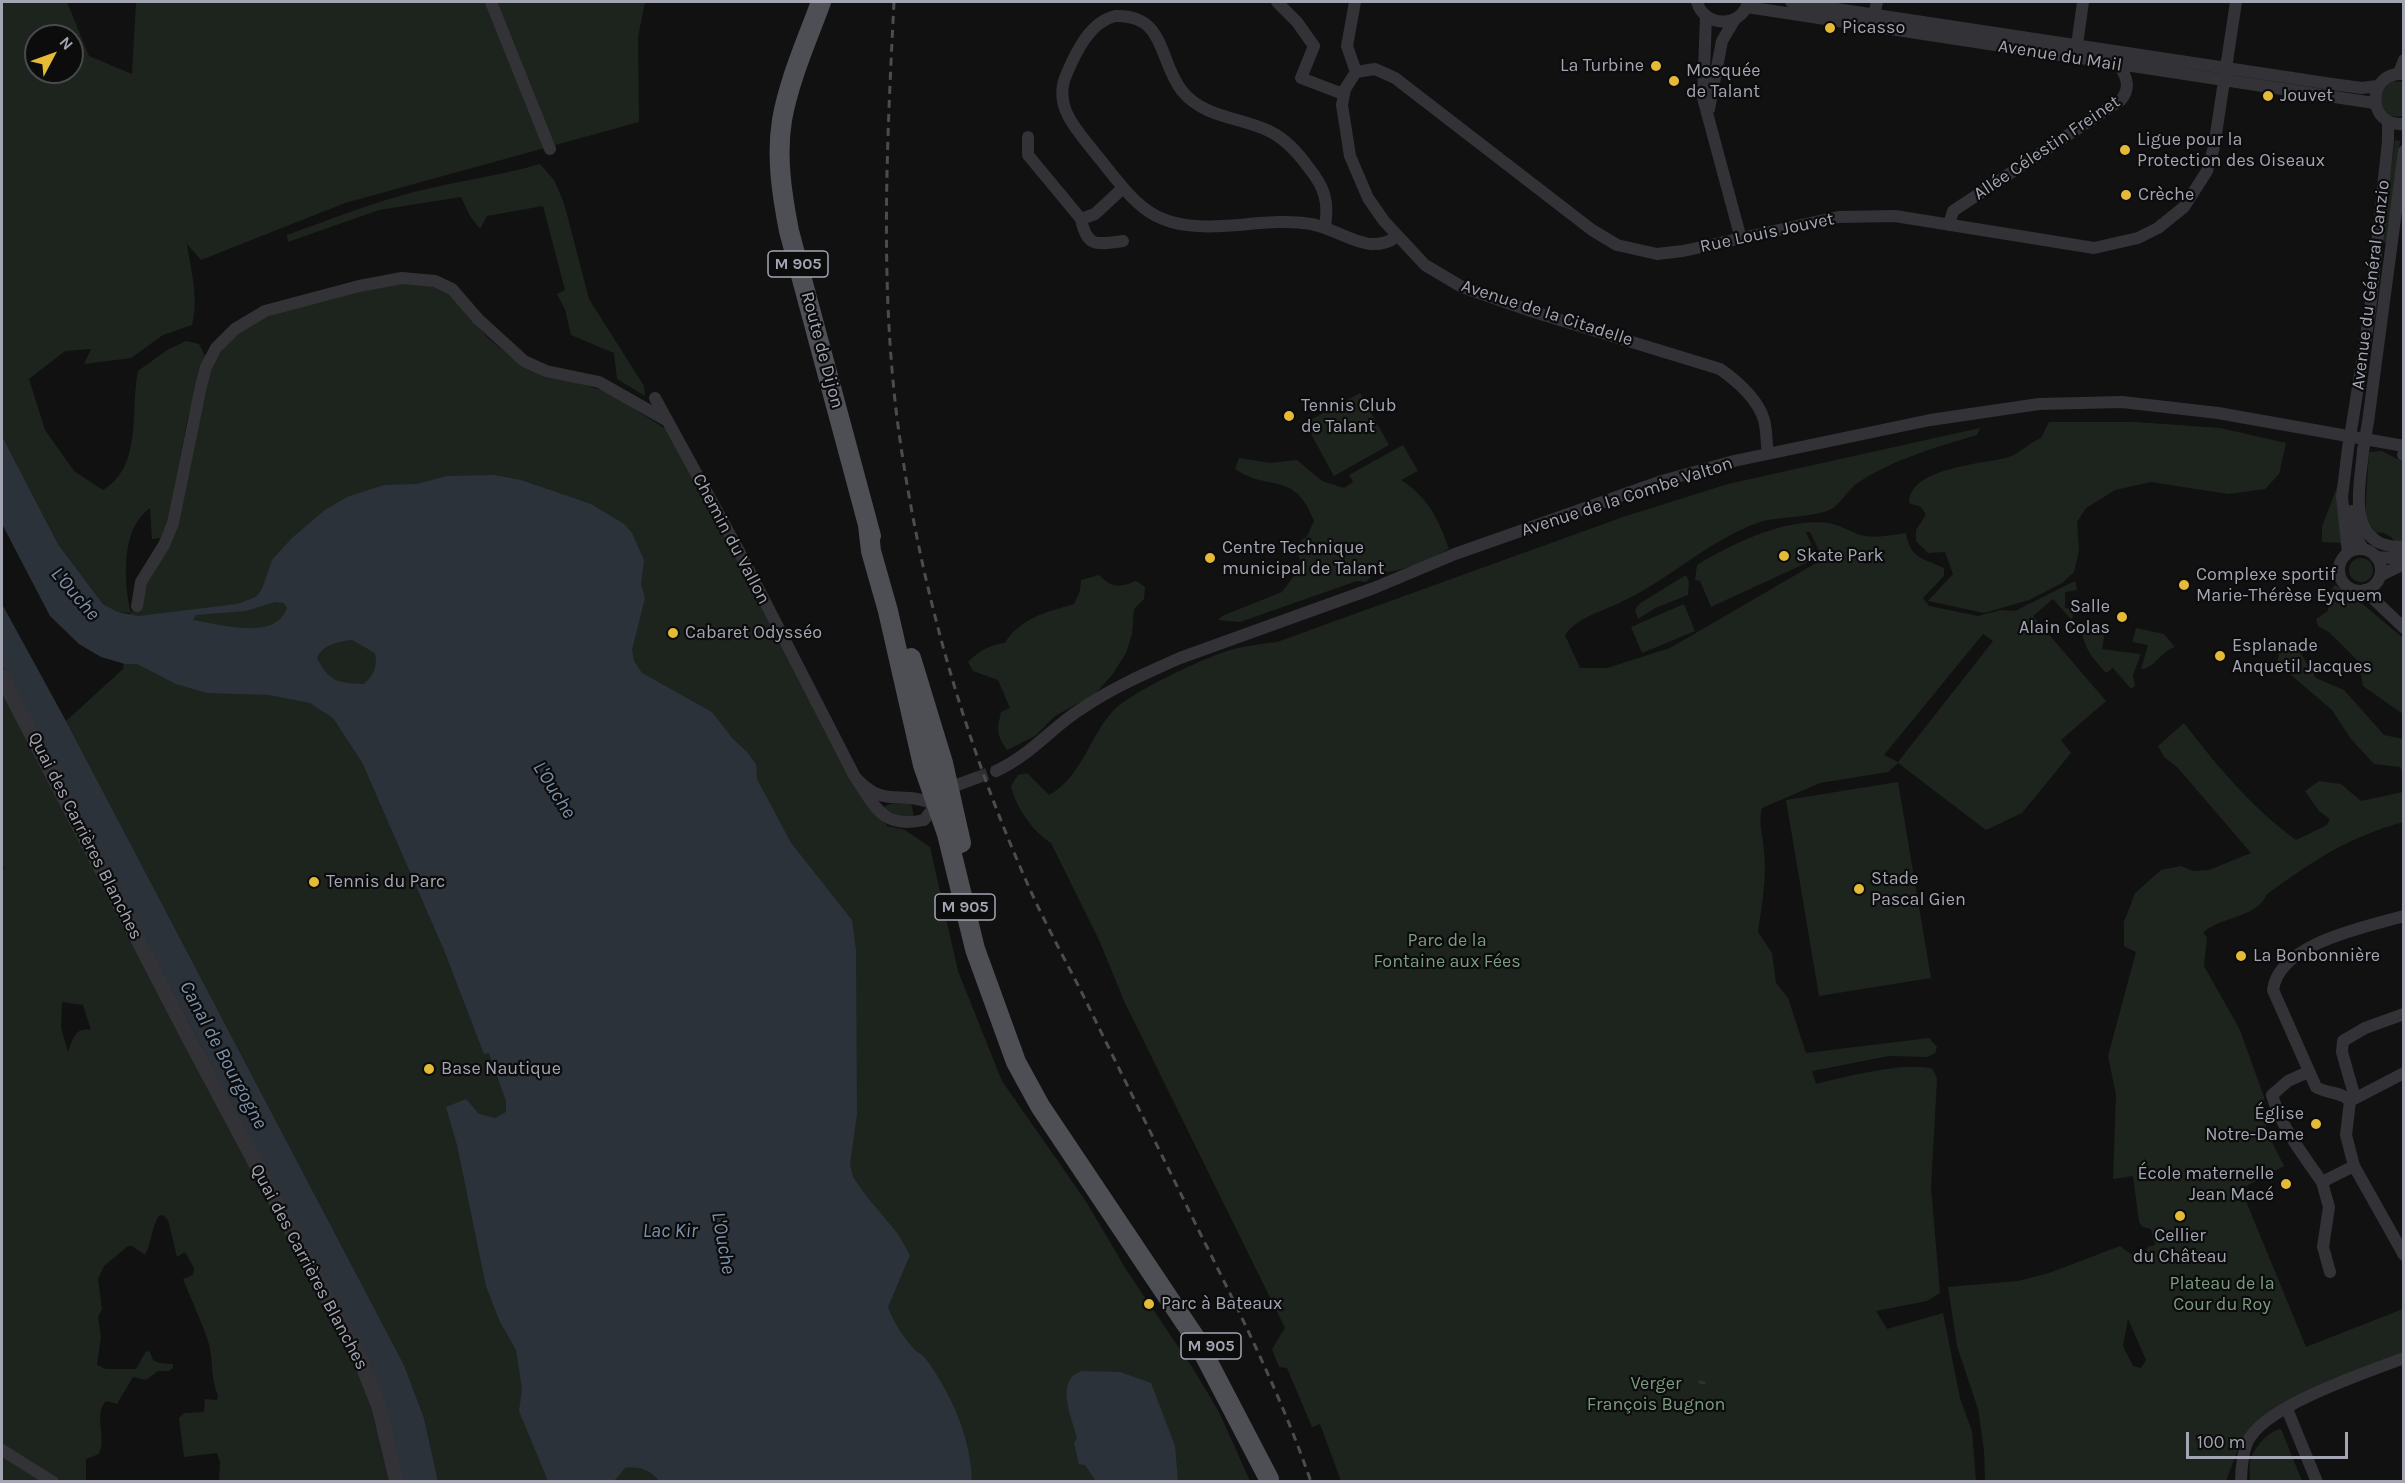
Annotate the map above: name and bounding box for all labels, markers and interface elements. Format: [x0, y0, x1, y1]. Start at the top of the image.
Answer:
place label: Picasso [1842, 17, 1905, 39]
marker: Picasso [1823, 21, 1837, 35]
north arrow [24, 24, 84, 84]
text: N [56, 33, 77, 54]
street label: Avenue du Mail [1997, 36, 2123, 76]
place label: La Turbine [1560, 55, 1644, 77]
marker: La Turbine [1649, 59, 1663, 73]
place label: Mosquée de Talant [1686, 60, 1760, 103]
marker: Mosquée de Talant [1667, 74, 1681, 88]
place label: Jouvet [2280, 85, 2333, 107]
marker: Jouvet [2261, 89, 2275, 103]
street label: Allée Célestin Freinet [1970, 91, 2124, 205]
place label: Ligue pour la Protection des Oiseaux [2137, 129, 2325, 172]
marker: Ligue pour la Protection des Oiseaux [2118, 143, 2132, 157]
street label: Avenue du Général Canzio [2347, 179, 2395, 391]
place label: Crèche [2138, 184, 2194, 206]
marker: Crèche [2119, 188, 2133, 202]
street label: Rue Louis Jouvet [1698, 208, 1836, 258]
road number: M 905 [768, 251, 828, 277]
street label: Avenue de la Citadelle [1458, 275, 1636, 351]
street label: Route de Dijon [796, 289, 848, 411]
place label: Tennis Club de Talant [1301, 395, 1396, 438]
marker: Tennis Club de Talant [1282, 409, 1296, 423]
street label: Avenue de la Combe Valton [1519, 453, 1735, 541]
street label: Chemin du Vallon [688, 470, 774, 608]
place label: Centre Technique municipal de Talant [1222, 537, 1384, 580]
place label: Skate Park [1796, 545, 1884, 567]
marker: Skate Park [1777, 549, 1791, 563]
marker: Centre Technique municipal de Talant [1203, 551, 1217, 565]
water label: L'Ouche [45, 562, 105, 626]
place label: Complexe sportif Marie-Thérèse Eyquem [2196, 564, 2382, 606]
marker: Complexe sportif Marie-Thérèse Eyquem [2177, 578, 2191, 592]
place label: Salle Alain Colas [2019, 596, 2110, 638]
marker: Salle Alain Colas [2115, 610, 2129, 624]
place label: Cabaret Odysséo [685, 622, 822, 644]
marker: Cabaret Odysséo [666, 626, 680, 640]
place label: Esplanade Anquetil Jacques [2232, 635, 2372, 678]
marker: Esplanade Anquetil Jacques [2213, 649, 2227, 663]
street label: Quai des Carrières Blanches [23, 729, 147, 943]
water label: L'Ouche [527, 757, 581, 823]
place label: Stade Pascal Gien [1871, 868, 1966, 910]
place label: Tennis du Parc [326, 871, 445, 893]
marker: Tennis du Parc [307, 875, 321, 889]
marker: Stade Pascal Gien [1852, 882, 1866, 896]
road number: M 905 [935, 894, 995, 920]
park label: Parc de la Fontaine aux Fées [1373, 930, 1521, 972]
place label: La Bonbonnière [2253, 945, 2380, 967]
marker: La Bonbonnière [2234, 949, 2248, 963]
water label: Canal de Bourgogne [174, 977, 272, 1133]
place label: Base Nautique [441, 1058, 561, 1080]
marker: Base Nautique [422, 1062, 436, 1076]
place label: Église Notre-Dame [2205, 1103, 2304, 1146]
marker: Église Notre-Dame [2309, 1117, 2323, 1131]
street label: Quai des Carrières Blanches [246, 1161, 372, 1373]
place label: École maternelle Jean Macé [2138, 1163, 2274, 1206]
marker: École maternelle Jean Macé [2279, 1177, 2293, 1191]
marker: Cellier du Château [2173, 1209, 2187, 1223]
water label: L'Ouche [706, 1210, 740, 1276]
water label: Lac Kir [642, 1219, 698, 1243]
place label: Cellier du Château [2133, 1225, 2227, 1268]
park label: Plateau de la Cour du Roy [2169, 1273, 2275, 1316]
place label: Parc à Bateaux [1161, 1293, 1282, 1315]
marker: Parc à Bateaux [1142, 1297, 1156, 1311]
road number: M 905 [1181, 1333, 1241, 1359]
park label: Verger François Bugnon [1587, 1373, 1725, 1416]
scale bar [2189, 1420, 2351, 1458]
text: 100 m [2197, 1431, 2245, 1453]

